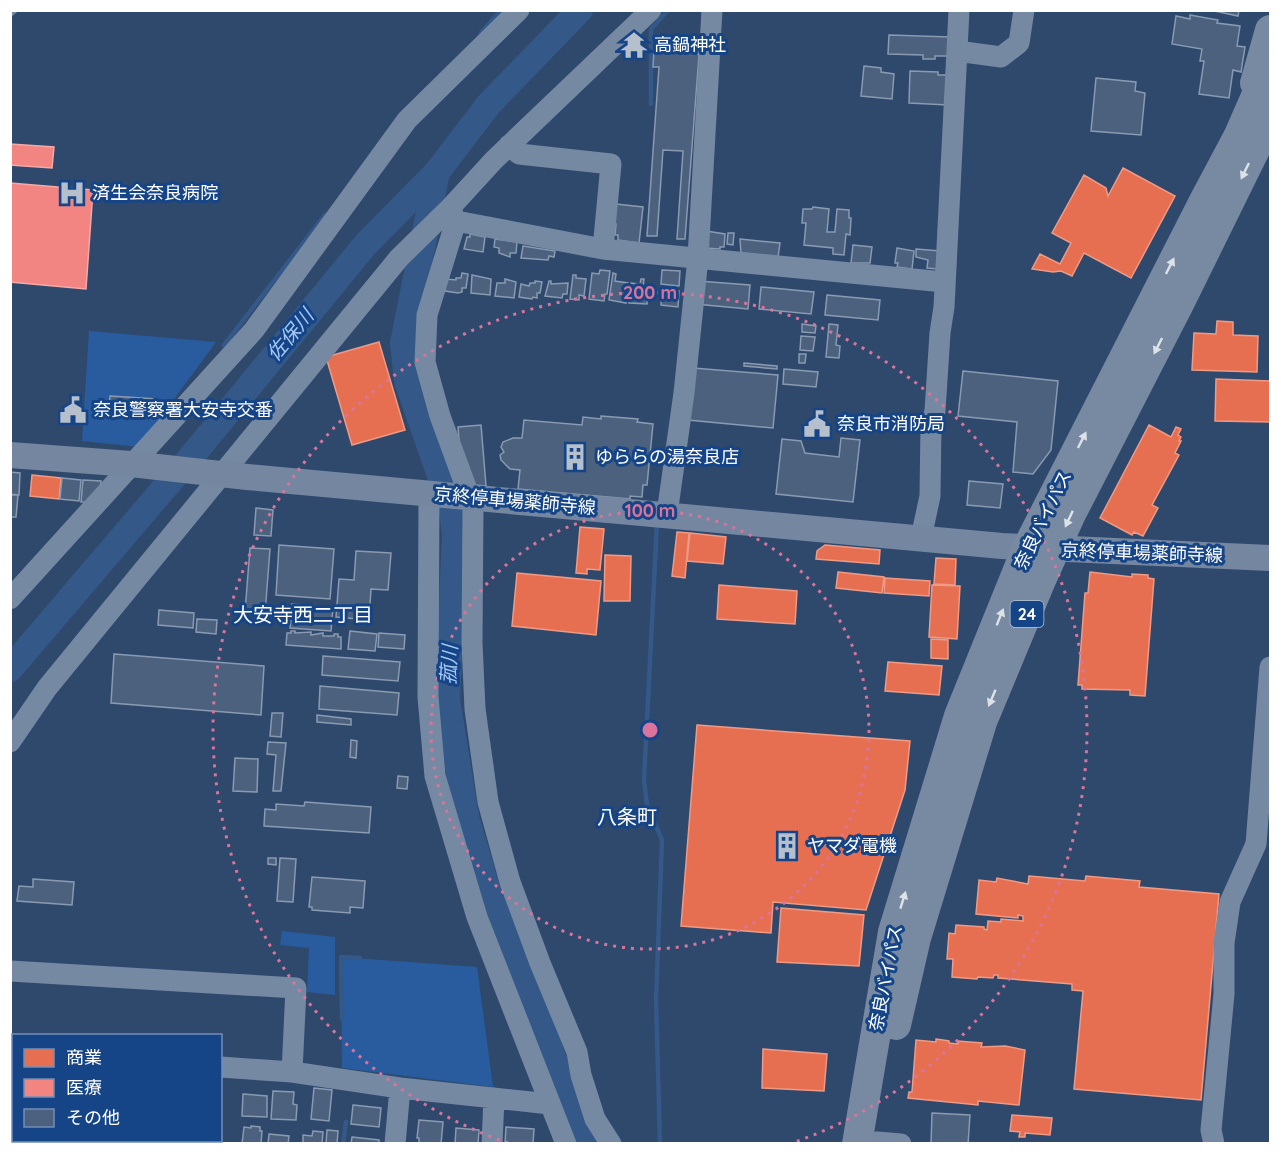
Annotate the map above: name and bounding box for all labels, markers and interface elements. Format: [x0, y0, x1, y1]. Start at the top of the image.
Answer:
temple icon: 高鍋神社 [619, 30, 649, 60]
place label: 高鍋神社 [654, 33, 726, 56]
one-way arrow [1240, 163, 1249, 180]
hospital icon: 済生会奈良病院 [57, 178, 87, 208]
place label: 済生会奈良病院 [92, 181, 218, 204]
one-way arrow [1166, 258, 1175, 275]
text: 200 m [623, 281, 677, 304]
water label: 佐保川 [261, 302, 320, 366]
one-way arrow [1153, 337, 1163, 354]
public building icon: 奈良警察署大安寺交番 [58, 395, 88, 425]
place label: 奈良警察署大安寺交番 [93, 398, 273, 421]
public building icon: 奈良市消防局 [802, 409, 832, 439]
place label: 奈良市消防局 [837, 412, 945, 435]
one-way arrow [1077, 432, 1087, 449]
building icon: ゆららの湯奈良店 [560, 442, 590, 472]
place label: ゆららの湯奈良店 [595, 445, 739, 468]
street label: 奈良バイパス [1009, 466, 1076, 573]
street label: 京終停車場薬師寺線 [433, 482, 597, 519]
text: 100 m [625, 499, 675, 522]
one-way arrow [1064, 511, 1073, 528]
street label: 京終停車場薬師寺線 [1061, 538, 1223, 567]
road number: 24 [1010, 601, 1044, 627]
district label: 大安寺西二丁目 [233, 602, 373, 627]
one-way arrow [996, 608, 1005, 626]
water label: 菰川 [435, 642, 462, 686]
one-way arrow [987, 690, 997, 708]
centre of rings [640, 720, 660, 740]
district label: 八条町 [597, 804, 657, 829]
building icon: ヤマダ電機 [772, 831, 802, 861]
place label: ヤマダ電機 [807, 834, 897, 857]
one-way arrow [899, 891, 908, 909]
street label: 奈良バイパス [864, 923, 907, 1033]
legend [12, 1034, 222, 1142]
text: 商業 [66, 1046, 102, 1069]
text: 医療 [66, 1076, 102, 1099]
text: その他 [66, 1106, 120, 1129]

